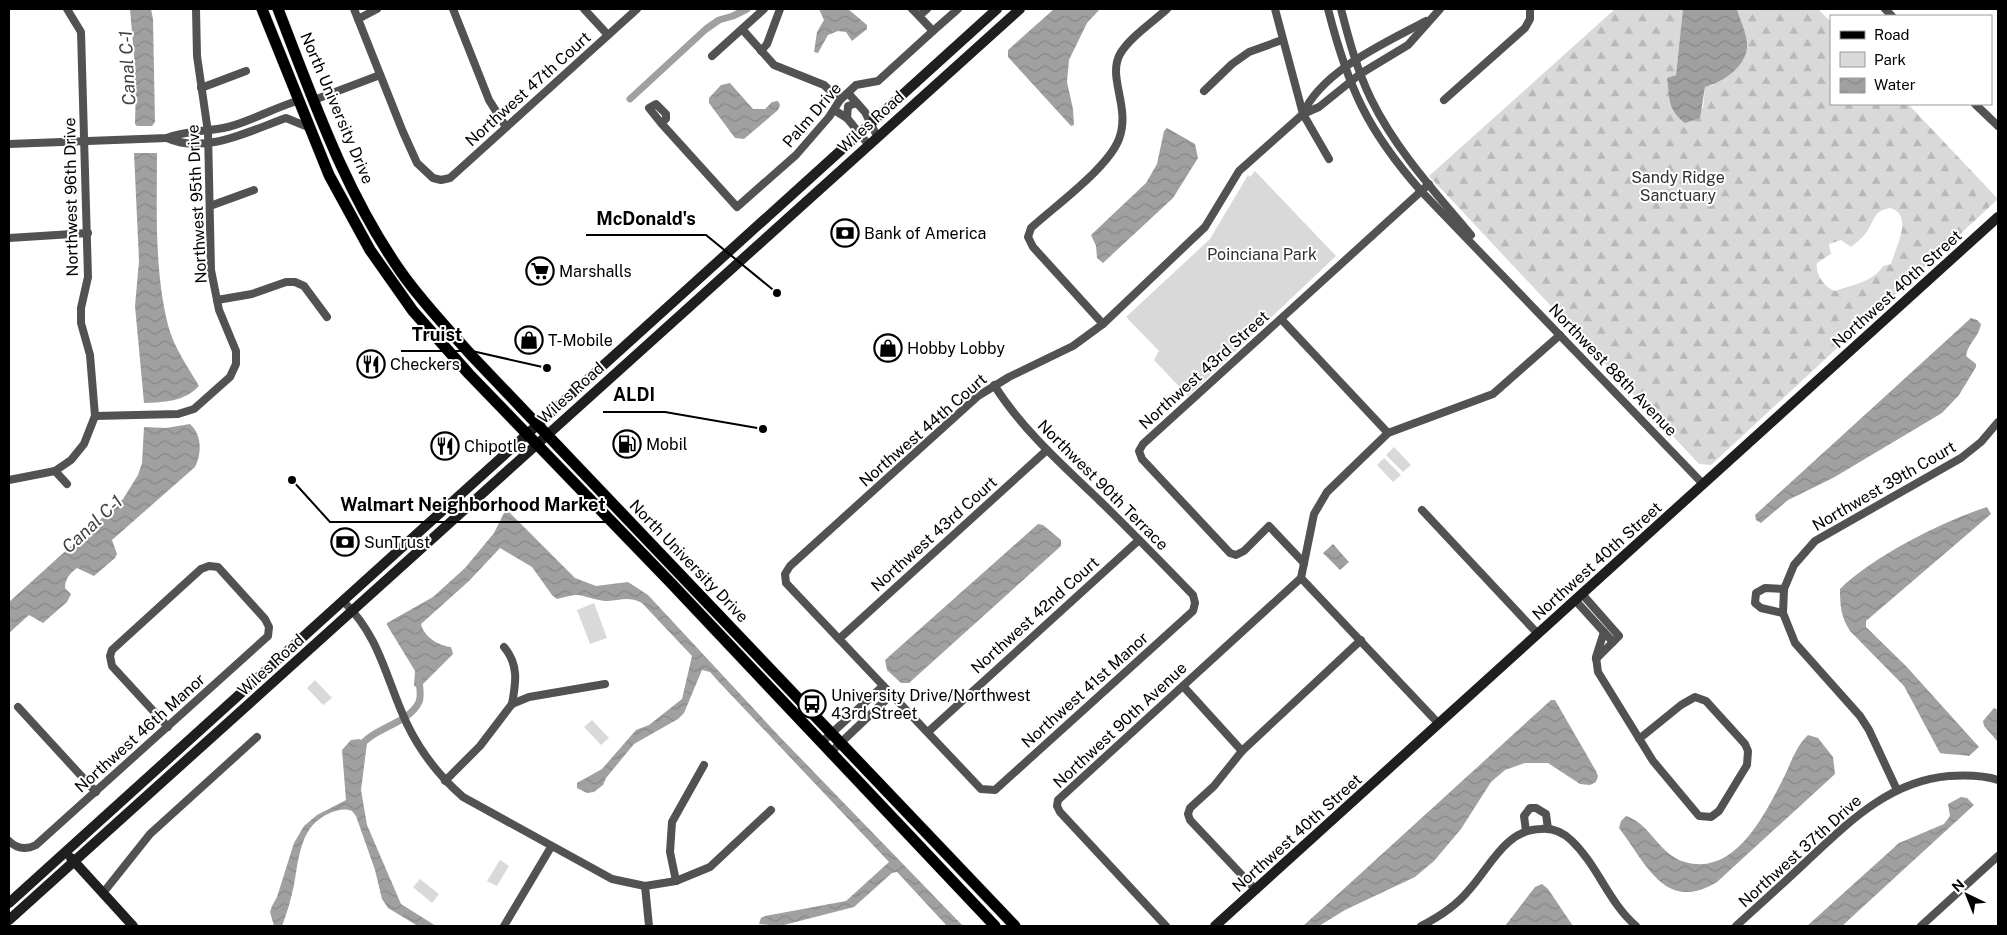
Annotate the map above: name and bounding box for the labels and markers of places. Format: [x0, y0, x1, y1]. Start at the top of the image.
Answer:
callout: McDonald's [586, 202, 706, 235]
bank icon: Bank of America [830, 218, 860, 248]
place label: Bank of America [864, 224, 986, 243]
supermarket icon: Marshalls [525, 256, 555, 286]
place label: Marshalls [559, 262, 632, 281]
callout: Truist [401, 318, 472, 351]
shop icon: T-Mobile [514, 325, 544, 355]
place label: T-Mobile [548, 331, 613, 350]
shop icon: Hobby Lobby [873, 333, 903, 363]
place label: Hobby Lobby [907, 339, 1006, 358]
restaurant icon: Checkers [356, 349, 386, 379]
place label: Checkers [390, 355, 460, 374]
callout: ALDI [603, 379, 665, 412]
fuel station icon: Mobil [612, 429, 642, 459]
restaurant icon: Chipotle [430, 431, 460, 461]
place label: Mobil [646, 435, 688, 454]
place label: Chipotle [464, 437, 526, 456]
callout: Walmart Neighborhood Market [330, 489, 615, 522]
bank icon: SunTrust [330, 527, 360, 557]
place label: SunTrust [364, 533, 430, 552]
place label: University Drive/Northwest 43rd Street [831, 686, 1031, 723]
bus stop icon: University Drive/Northwest 43rd Street [797, 689, 827, 719]

